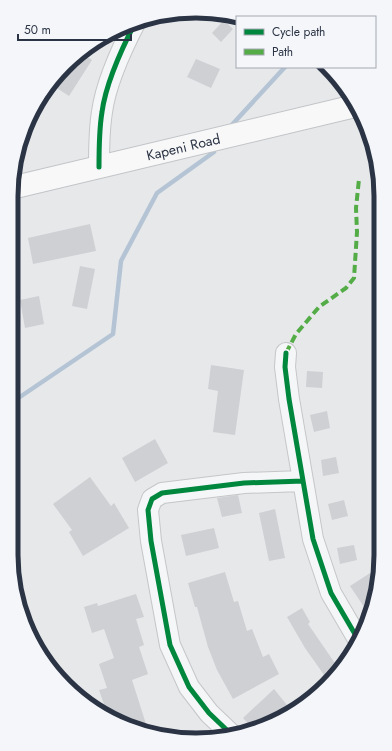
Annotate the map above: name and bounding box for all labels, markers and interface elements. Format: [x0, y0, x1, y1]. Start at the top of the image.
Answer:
scale bar [18, 16, 131, 42]
legend [236, 16, 376, 68]
text: 50 m [24, 21, 51, 39]
text: Cycle path [272, 23, 325, 41]
text: Path [272, 43, 293, 61]
street label: Kapeni Road [144, 129, 222, 165]

